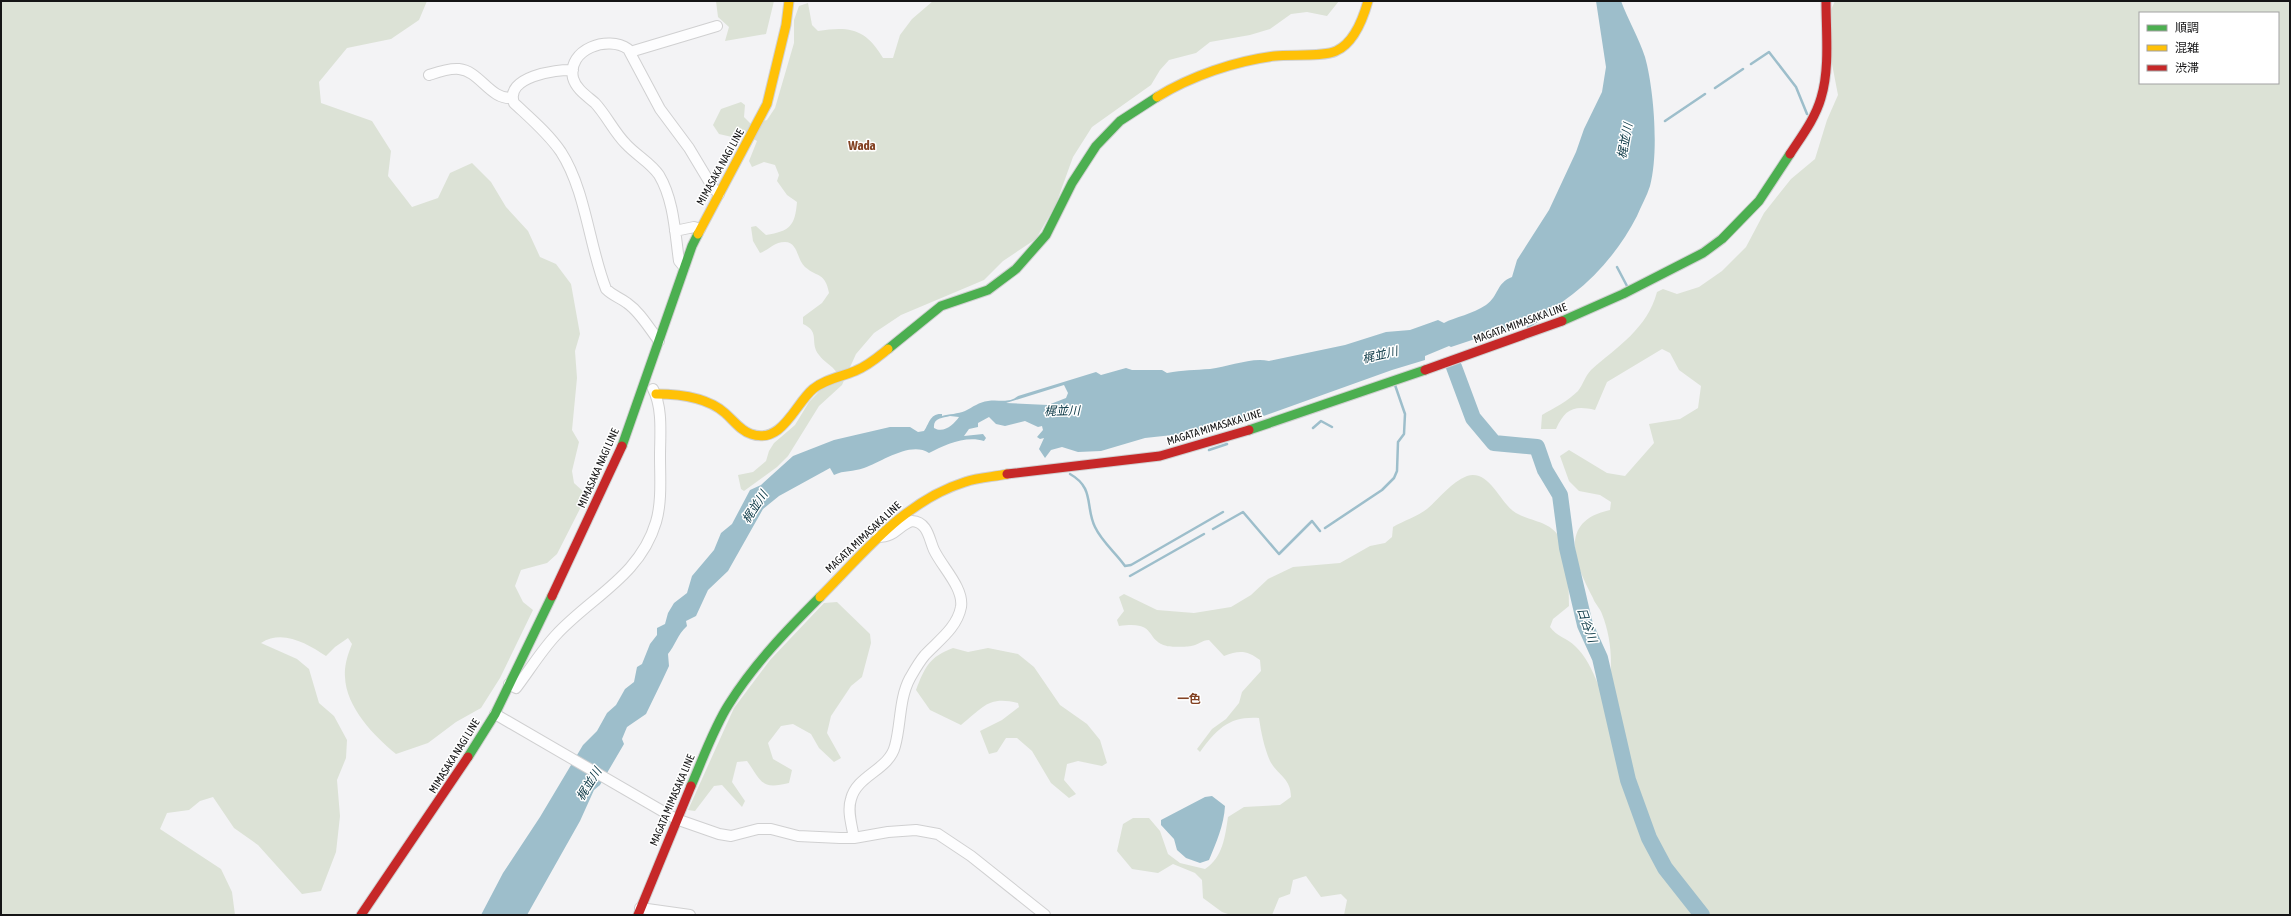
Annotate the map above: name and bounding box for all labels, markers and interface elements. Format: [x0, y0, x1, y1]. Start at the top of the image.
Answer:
legend [2139, 12, 2279, 84]
text: 順調 [2175, 21, 2199, 35]
text: 混雑 [2175, 41, 2199, 55]
text: 渋滞 [2175, 61, 2199, 75]
water label: 梶並川 [1615, 120, 1636, 160]
street label: MIMASAKA NAGI LINE [694, 126, 746, 207]
district label: Wada [847, 138, 876, 153]
street label: MAGATA MIMASAKA LINE [1472, 300, 1569, 345]
water label: 梶並川 [1361, 344, 1401, 366]
water label: 梶並川 [1044, 404, 1082, 418]
street label: MAGATA MIMASAKA LINE [1165, 407, 1263, 447]
street label: MIMASAKA NAGI LINE [575, 426, 621, 509]
water label: 梶並川 [739, 486, 772, 526]
street label: MAGATA MIMASAKA LINE [823, 499, 903, 575]
water label: 日谷川 [1575, 606, 1600, 646]
district label: 一色 [1177, 692, 1201, 706]
street label: MIMASAKA NAGI LINE [426, 716, 482, 795]
street label: MAGATA MIMASAKA LINE [647, 752, 697, 848]
water label: 梶並川 [574, 763, 606, 803]

